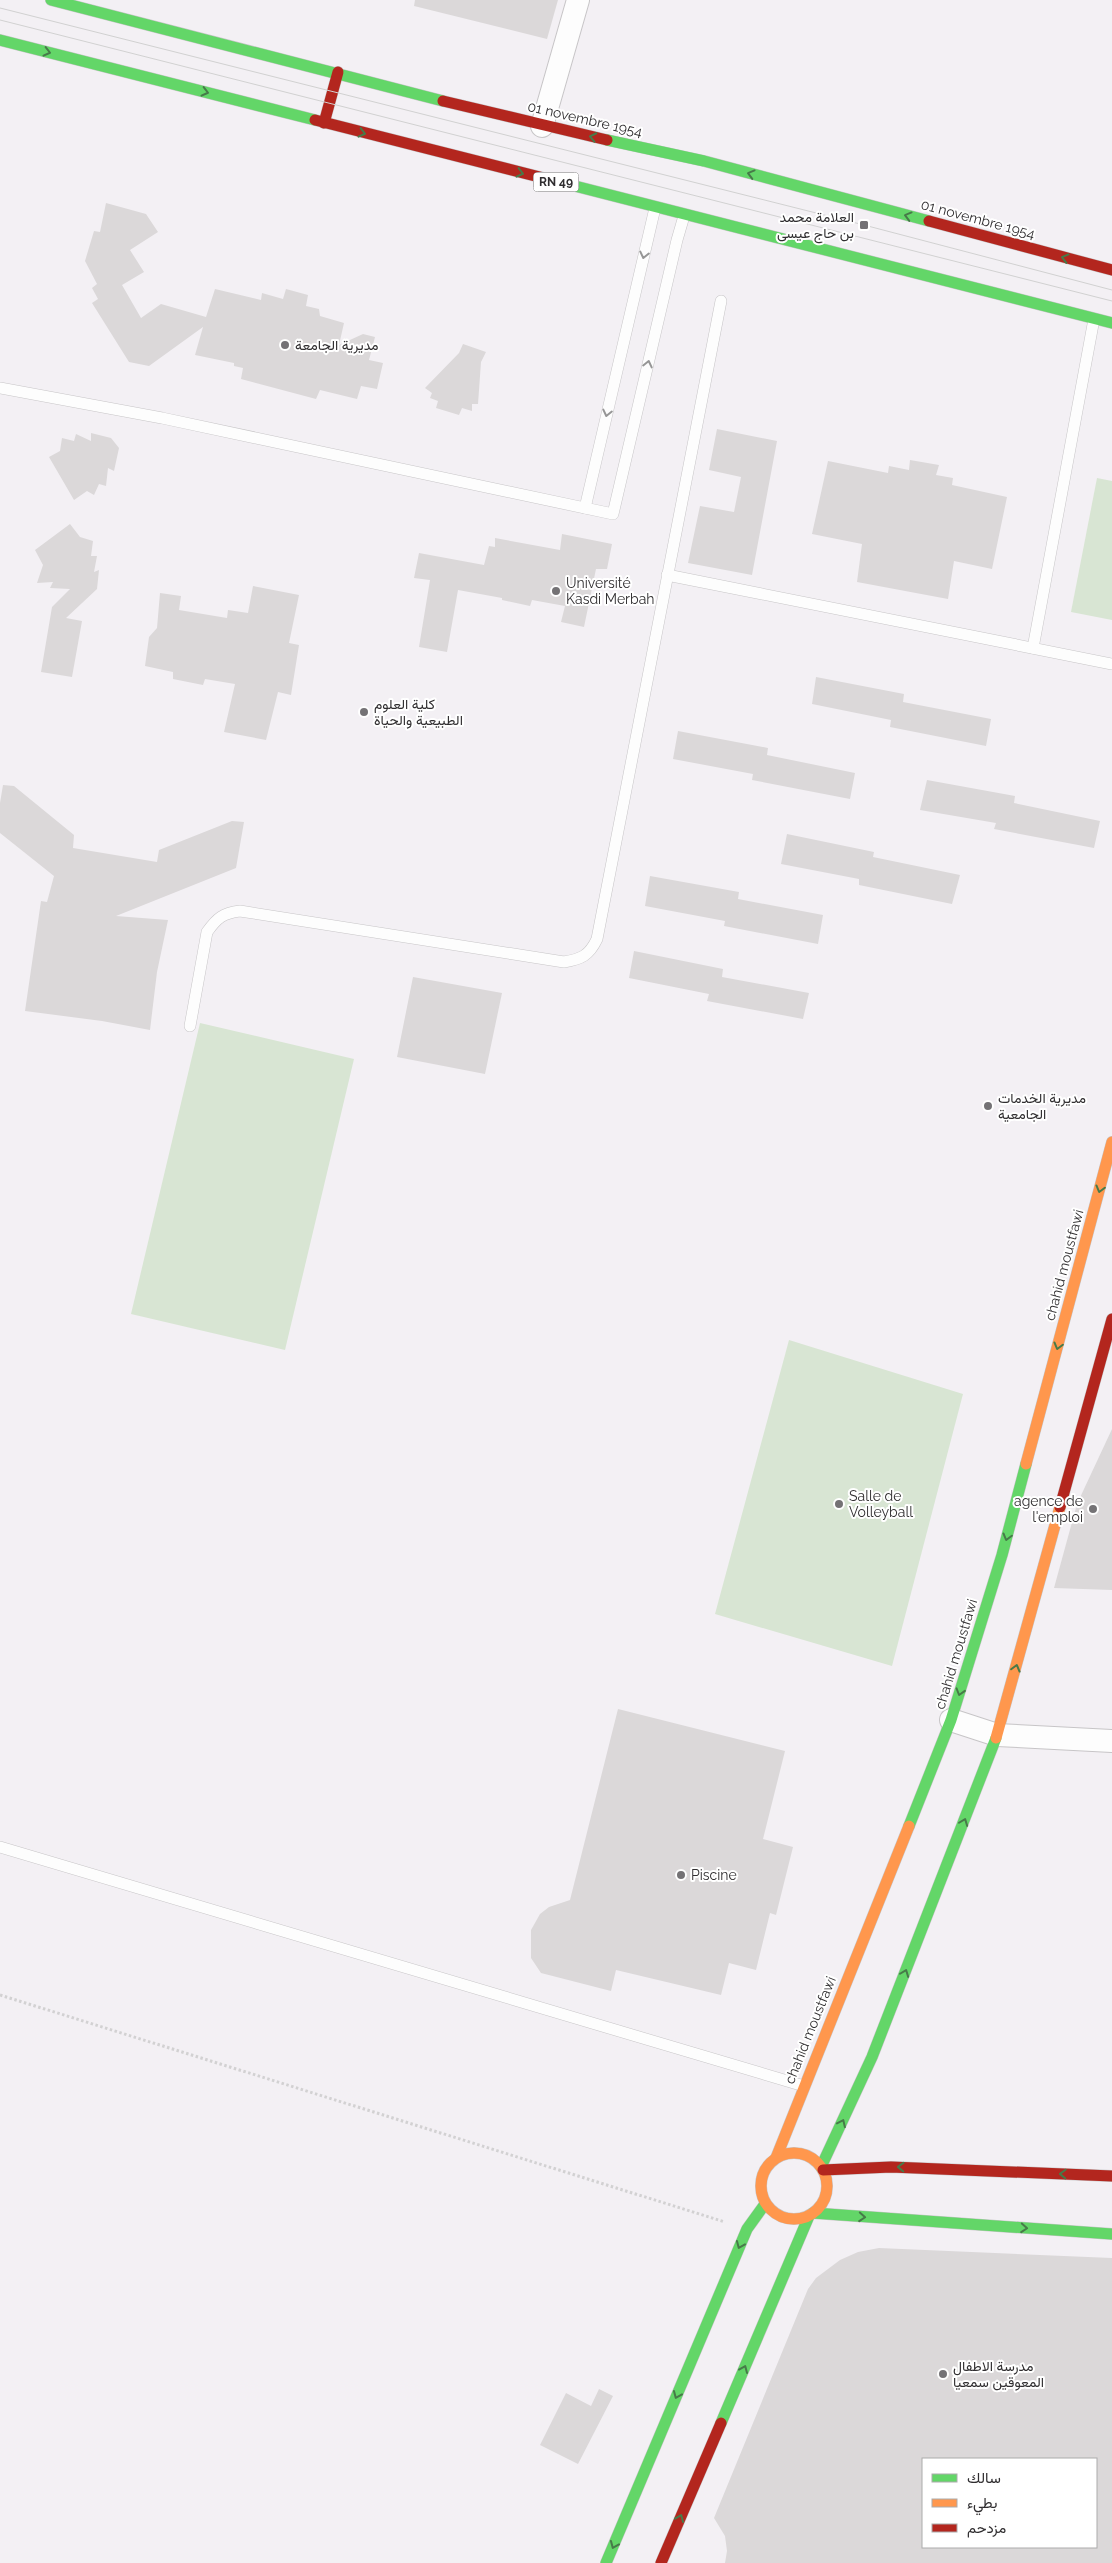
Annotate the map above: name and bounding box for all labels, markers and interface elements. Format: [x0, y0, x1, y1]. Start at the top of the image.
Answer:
one-way arrow [43, 46, 52, 57]
one-way arrow [200, 87, 208, 97]
street label: 01 novembre 1954 [526, 98, 644, 140]
one-way arrow [358, 127, 366, 137]
one-way arrow [588, 132, 597, 143]
one-way arrow [515, 167, 524, 178]
one-way arrow [746, 169, 755, 180]
road number: RN 49 [534, 172, 578, 192]
street label: 01 novembre 1954 [919, 196, 1037, 242]
place label: العلامة محمد بن حاج عيسى [777, 209, 854, 244]
one-way arrow [903, 211, 912, 222]
marker: العلامة محمد بن حاج عيسى [858, 219, 870, 231]
one-way arrow [639, 251, 650, 260]
one-way arrow [1060, 253, 1069, 264]
place label: مديرية الجامعة [295, 337, 379, 354]
marker: مديرية الجامعة [279, 339, 291, 351]
one-way arrow [642, 360, 653, 369]
one-way arrow [602, 409, 613, 418]
place label: Université Kasdi Merbah [566, 575, 654, 607]
marker: Université Kasdi Merbah [550, 585, 562, 597]
place label: كلية العلوم الطبيعية والحياة [374, 696, 463, 729]
marker: كلية العلوم الطبيعية والحياة [358, 706, 370, 718]
place label: مديرية الخدمات الجامعية [998, 1090, 1086, 1123]
marker: مديرية الخدمات الجامعية [982, 1100, 994, 1112]
one-way arrow [1095, 1185, 1105, 1193]
street label: chahid moustfawi [1041, 1208, 1087, 1322]
one-way arrow [1053, 1342, 1064, 1351]
place label: Salle de Volleyball [849, 1488, 913, 1520]
place label: agence de l'emploi [1014, 1493, 1083, 1525]
marker: Salle de Volleyball [833, 1498, 845, 1510]
marker: agence de l'emploi [1087, 1503, 1099, 1515]
one-way arrow [1002, 1532, 1013, 1541]
street label: chahid moustfawi [932, 1597, 980, 1711]
one-way arrow [1010, 1664, 1021, 1673]
one-way arrow [955, 1688, 965, 1696]
one-way arrow [958, 1818, 968, 1827]
place label: Piscine [691, 1867, 737, 1883]
marker: Piscine [675, 1869, 687, 1881]
one-way arrow [899, 1969, 909, 1978]
street label: chahid moustfawi [781, 1974, 839, 2086]
one-way arrow [835, 2119, 846, 2128]
one-way arrow [897, 2162, 904, 2172]
one-way arrow [1059, 2169, 1067, 2179]
one-way arrow [858, 2211, 866, 2222]
one-way arrow [1020, 2223, 1028, 2234]
one-way arrow [736, 2240, 747, 2249]
place label: مدرسة الاطفال المعوقين سمعيا [953, 2358, 1044, 2391]
one-way arrow [737, 2365, 748, 2374]
marker: مدرسة الاطفال المعوقين سمعيا [937, 2368, 949, 2380]
one-way arrow [673, 2390, 683, 2399]
legend [922, 2458, 1097, 2548]
text: سالك [967, 2469, 1001, 2487]
text: بطيء [967, 2494, 997, 2516]
one-way arrow [673, 2514, 684, 2523]
text: مزدحم [967, 2519, 1006, 2538]
one-way arrow [609, 2540, 619, 2548]

